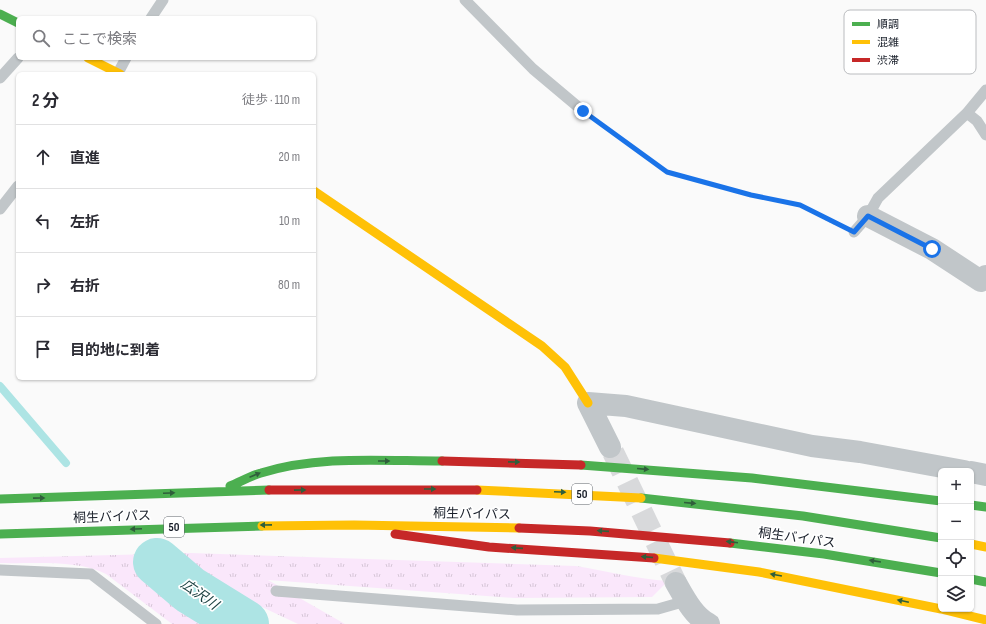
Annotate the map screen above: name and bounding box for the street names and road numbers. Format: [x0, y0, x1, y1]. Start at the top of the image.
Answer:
road number: 50 [572, 484, 592, 504]
street label: 桐生バイパス [433, 505, 511, 523]
street label: 桐生バイパス [73, 508, 151, 526]
road number: 50 [164, 517, 184, 537]
street label: 桐生バイパス [757, 525, 836, 551]

